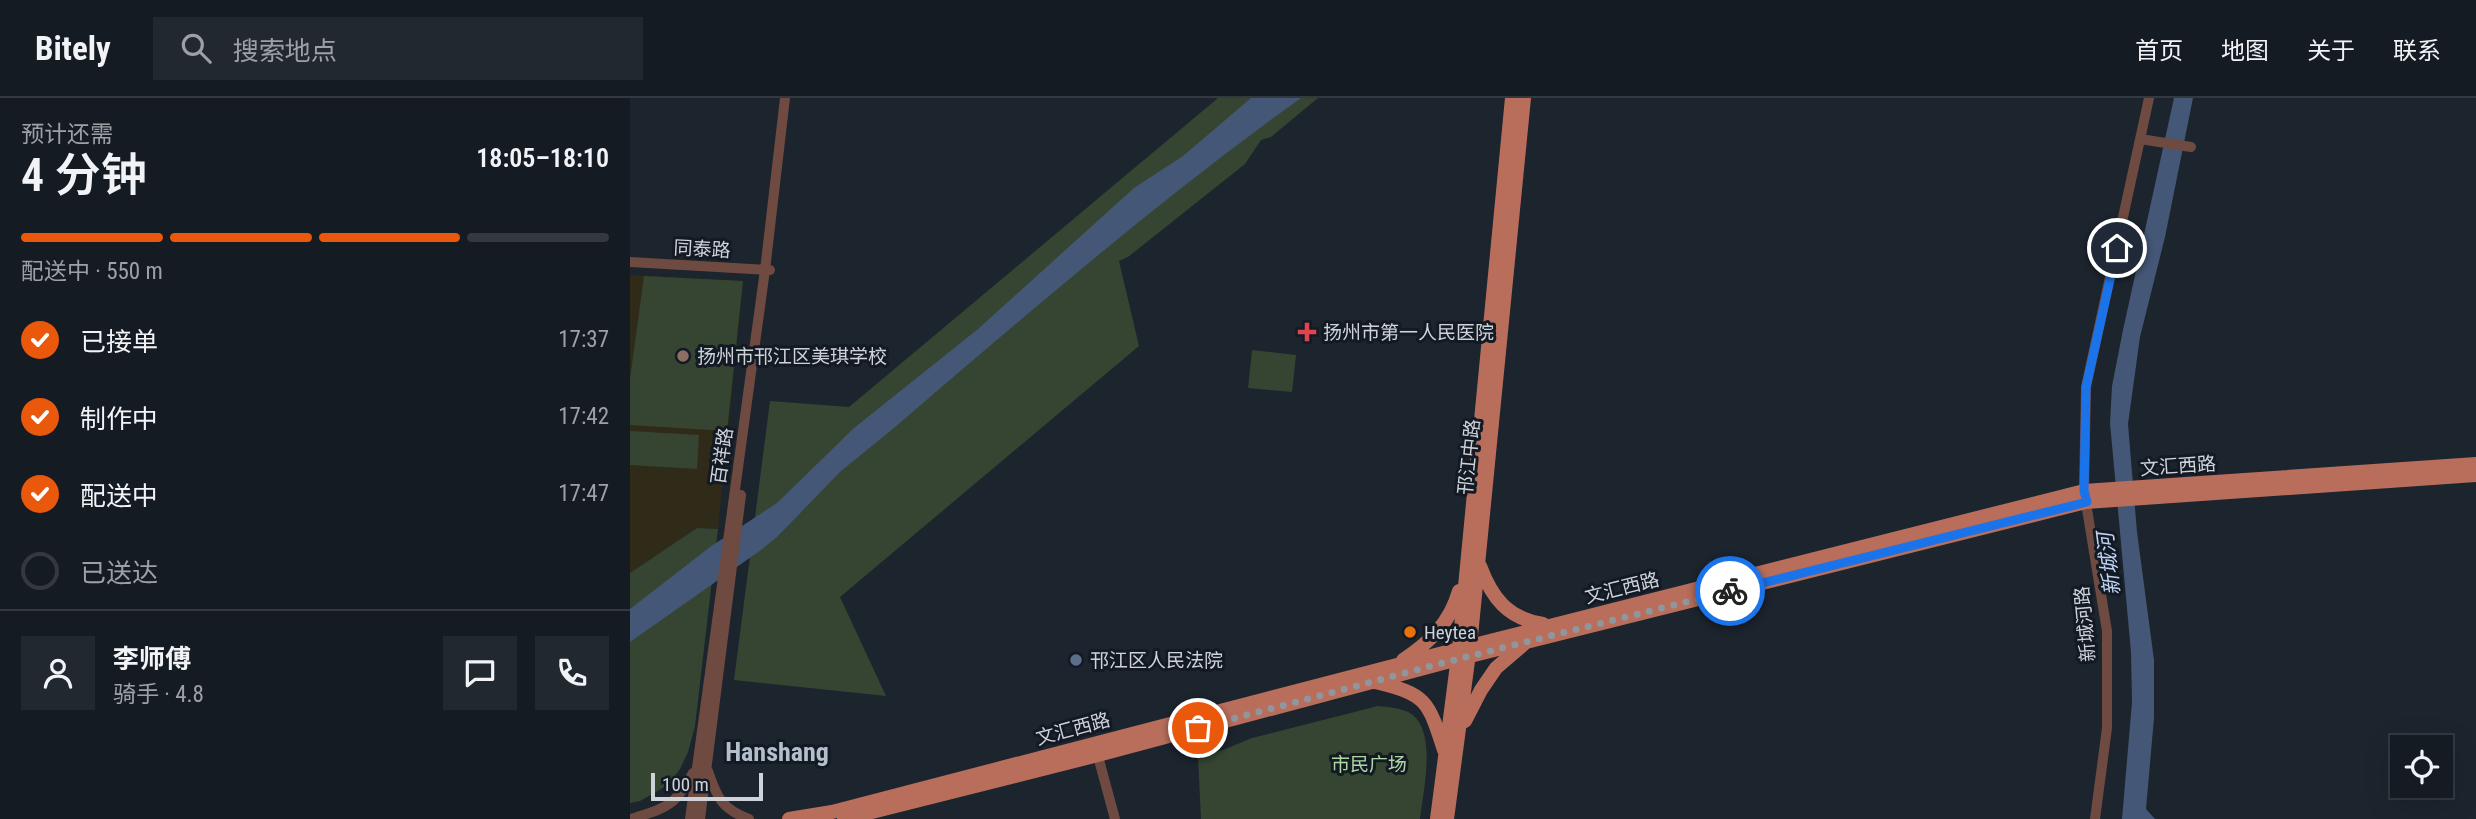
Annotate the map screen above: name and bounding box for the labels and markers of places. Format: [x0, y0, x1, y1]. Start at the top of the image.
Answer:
pin [2087, 218, 2147, 278]
place label: 扬州市第一人民医院 [1323, 321, 1494, 344]
marker: 扬州市第一人民医院 [1297, 322, 1317, 342]
place label: 扬州市邗江区美琪学校 [697, 345, 887, 368]
marker: 扬州市邗江区美琪学校 [675, 348, 691, 364]
place label: Heytea [1424, 621, 1476, 644]
marker: Heytea [1402, 624, 1418, 640]
place label: 邗江区人民法院 [1090, 649, 1223, 672]
marker: 邗江区人民法院 [1068, 652, 1084, 668]
pin [1168, 698, 1228, 758]

